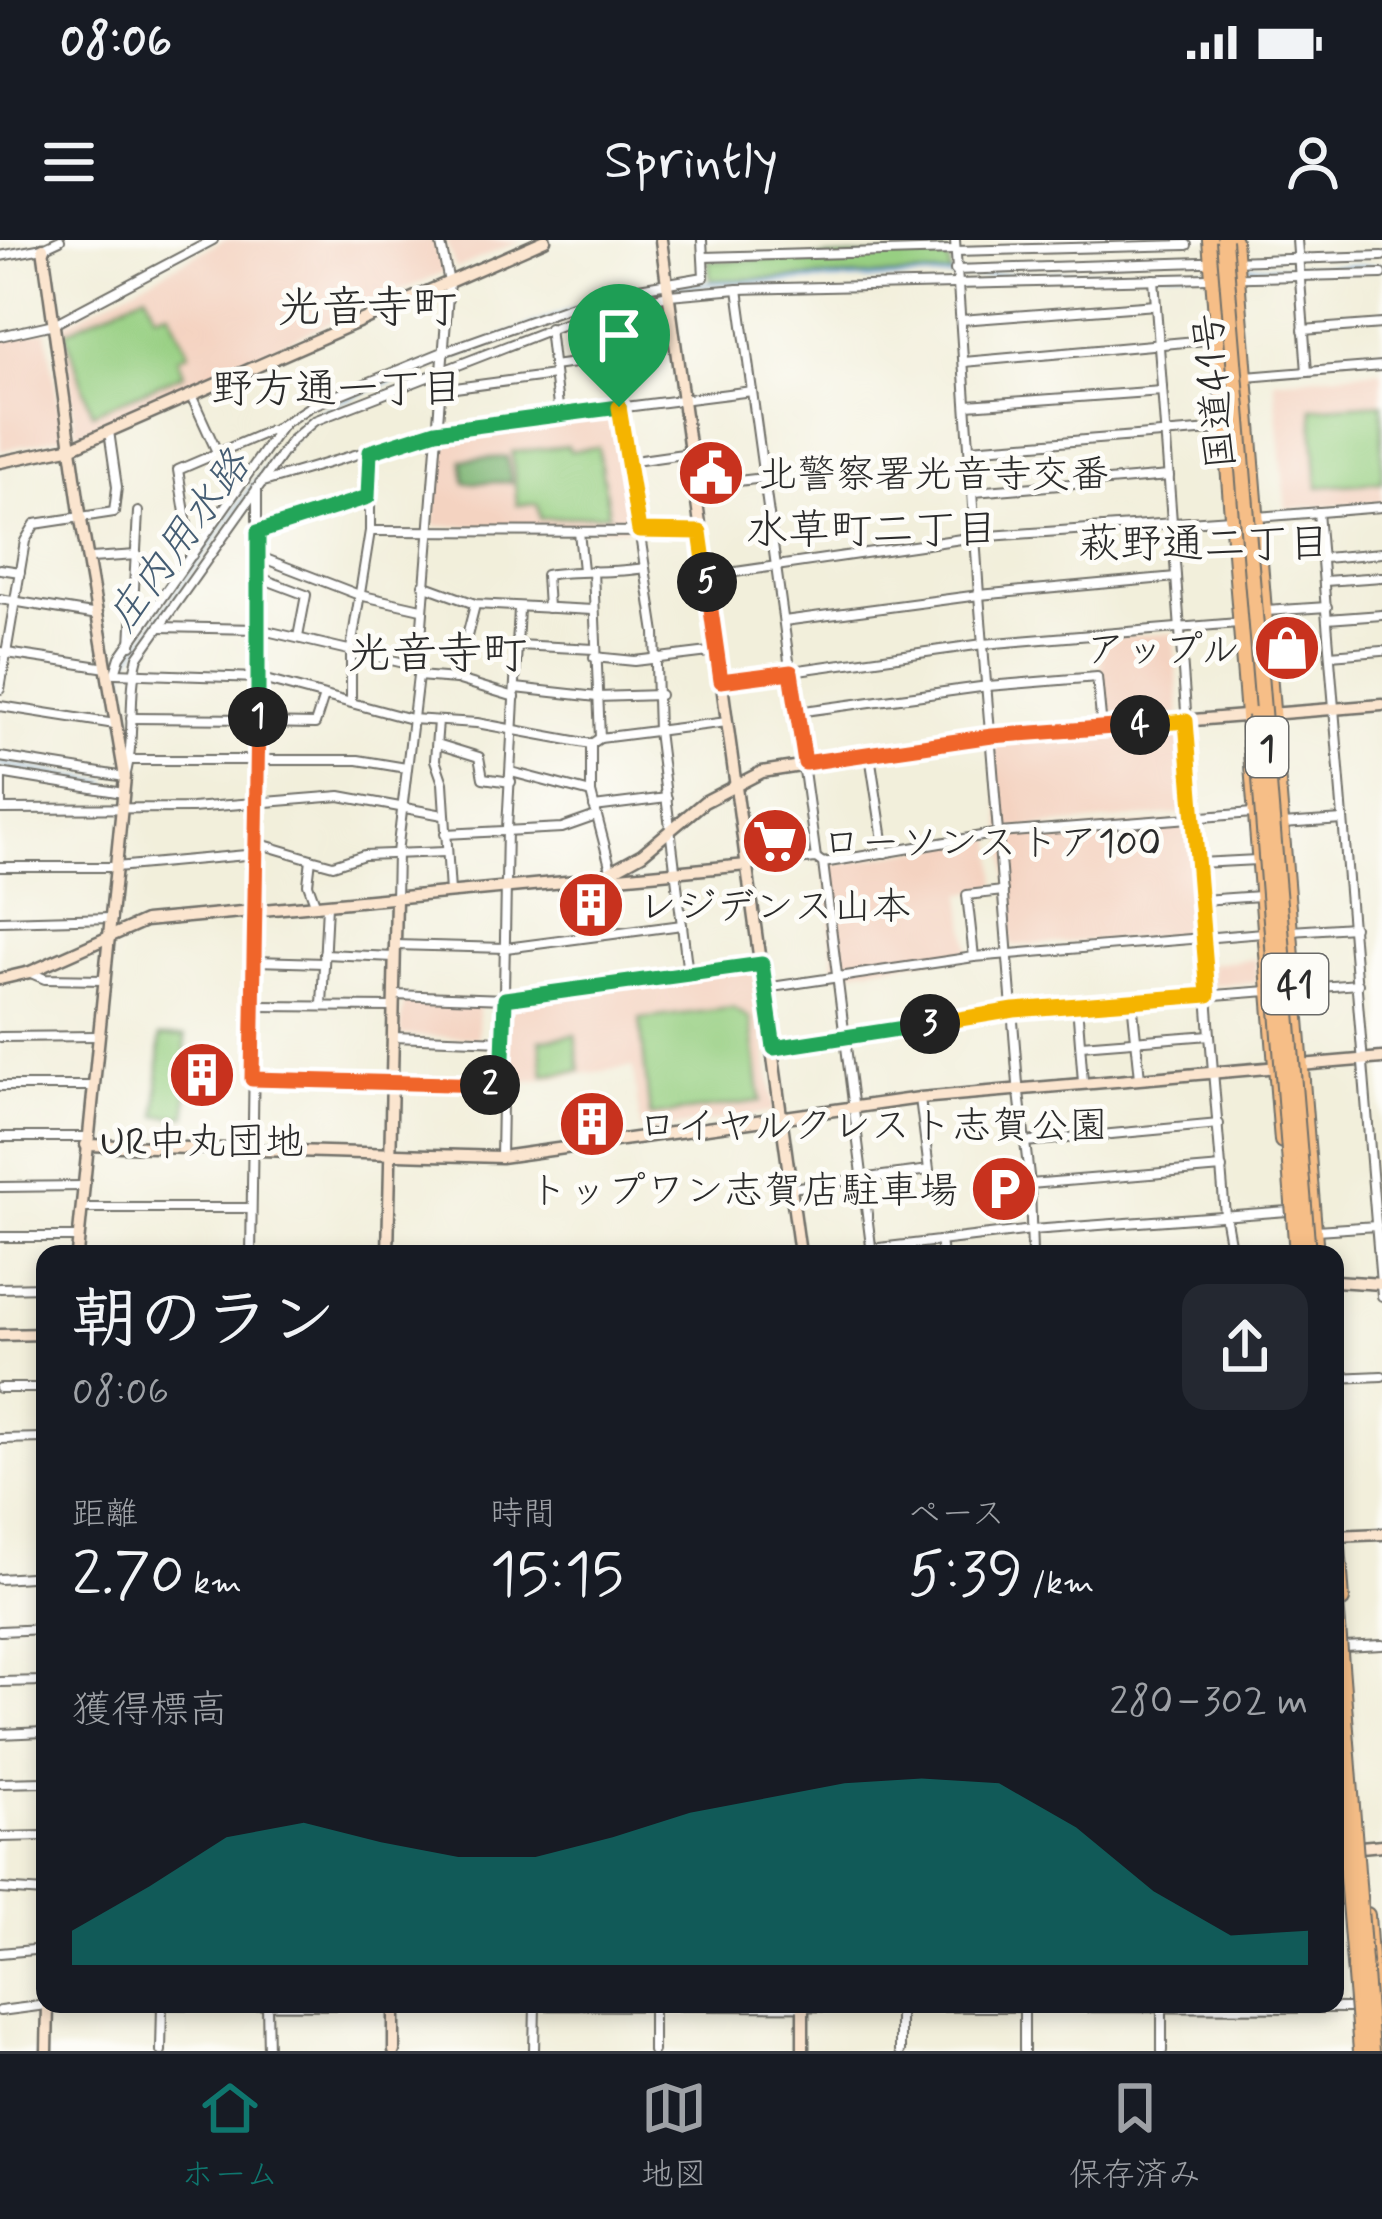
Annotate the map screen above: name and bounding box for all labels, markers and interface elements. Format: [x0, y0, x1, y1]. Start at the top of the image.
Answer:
text: 08:06 [60, 13, 172, 72]
text: Sprintly [604, 127, 778, 198]
icon: menu [36, 129, 102, 195]
icon: person [1280, 129, 1346, 195]
district label: 光音寺町 [277, 280, 457, 339]
pin [568, 284, 670, 407]
icon: arrive [586, 302, 652, 368]
street label: 国道41号 [1184, 311, 1249, 471]
district label: 野方通一丁目 [211, 363, 463, 418]
public building icon: 北警察署光音寺交番 [676, 438, 746, 508]
water label: 庄内用水路 [96, 439, 265, 643]
place label: 北警察署光音寺交番 [758, 451, 1109, 502]
district label: 水草町二丁目 [746, 504, 998, 559]
district label: 萩野通二丁目 [1078, 518, 1330, 573]
pin: 5 [677, 552, 737, 612]
text: 5 [697, 560, 717, 604]
shop icon: アップル [1252, 613, 1322, 683]
district label: 光音寺町 [347, 626, 527, 685]
place label: アップル [1086, 626, 1240, 677]
pin: 1 [228, 687, 288, 747]
text: 1 [251, 695, 265, 739]
pin: 4 [1110, 695, 1170, 755]
text: 4 [1130, 703, 1150, 747]
road number: 1 [1246, 717, 1288, 777]
supermarket icon: ローソンストア100 [740, 806, 810, 876]
place label: ローソンストア100 [822, 819, 1161, 870]
building icon: レジデンス山本 [556, 870, 626, 940]
place label: レジデンス山本 [638, 883, 911, 934]
road number: 41 [1262, 954, 1328, 1014]
pin: 3 [900, 994, 960, 1054]
text: 3 [923, 1002, 937, 1046]
building icon: UR中丸団地 [167, 1040, 237, 1110]
pin: 2 [460, 1055, 520, 1115]
text: 2 [482, 1063, 498, 1107]
building icon: ロイヤルクレスト志賀公園 [557, 1089, 627, 1159]
place label: ロイヤルクレスト志賀公園 [638, 1102, 1108, 1153]
place label: UR中丸団地 [100, 1118, 304, 1169]
parking icon: トップワン志賀店駐車場 [969, 1154, 1039, 1224]
place label: トップワン志賀店駐車場 [529, 1167, 958, 1218]
text: 朝のラン [72, 1279, 336, 1365]
button: share [1182, 1284, 1308, 1410]
text: 08:06 [72, 1367, 169, 1418]
text: 距離 [72, 1493, 138, 1537]
text: 時間 [490, 1493, 556, 1537]
text: ペース [908, 1493, 1005, 1537]
text: 2.70 [72, 1537, 185, 1616]
text: 15:15 [490, 1537, 624, 1616]
text: 5:39 [908, 1537, 1023, 1616]
text: km [185, 1562, 242, 1606]
text: /km [1023, 1562, 1094, 1606]
text: 280–302 m [1109, 1677, 1308, 1728]
text: 獲得標高 [72, 1686, 228, 1737]
tab: ホーム [181, 2075, 279, 2198]
tab: 地図 [641, 2075, 707, 2198]
tab: 保存済み [1069, 2075, 1201, 2198]

